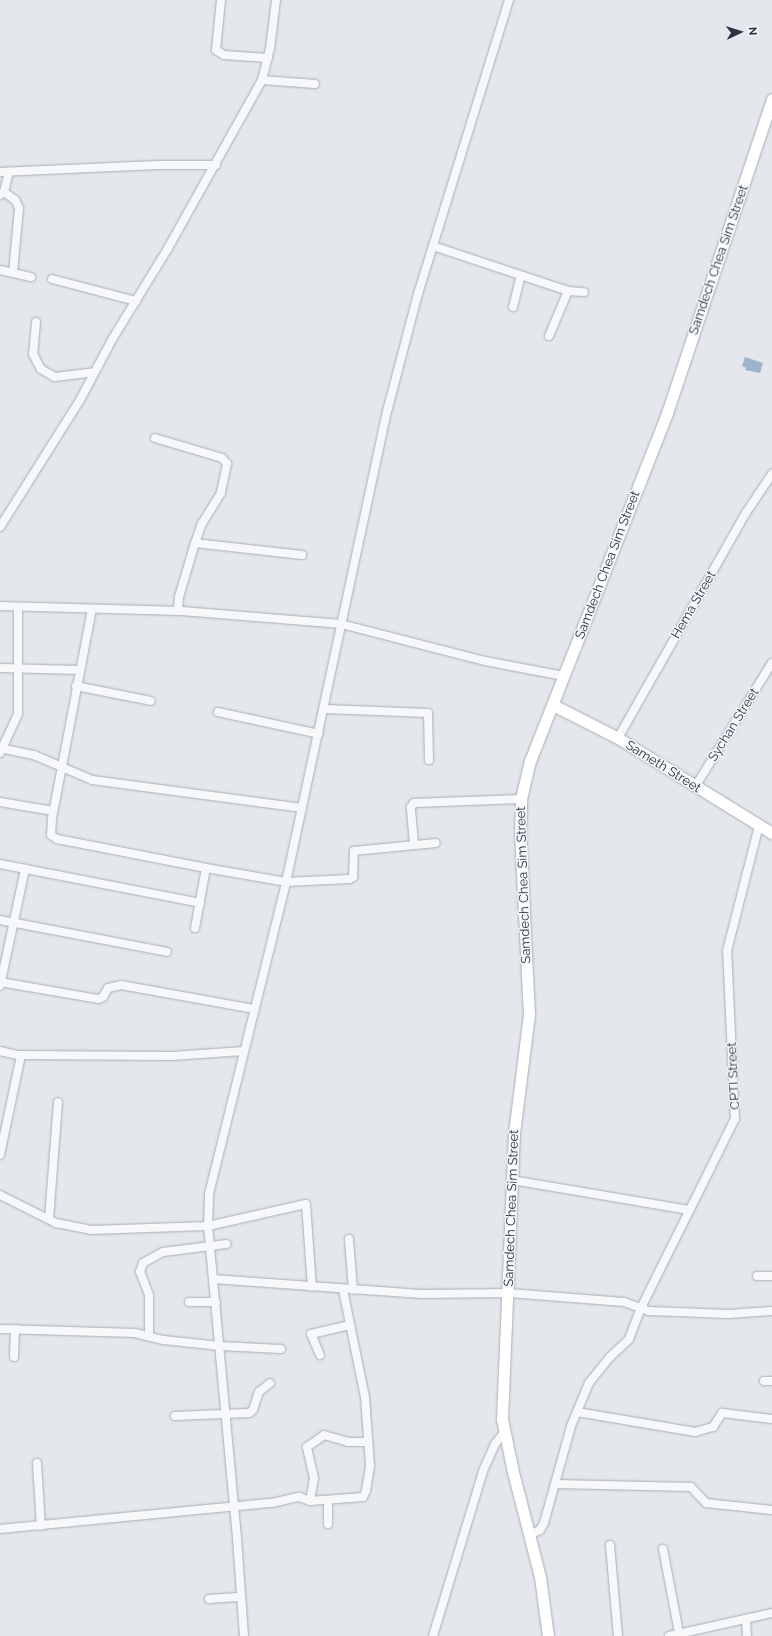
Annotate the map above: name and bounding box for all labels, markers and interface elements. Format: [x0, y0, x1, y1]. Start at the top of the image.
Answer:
north arrow [720, 12, 760, 52]
text: N [746, 26, 759, 36]
street label: Samdech Chea Sim Street [686, 183, 752, 337]
street label: Samdech Chea Sim Street [573, 489, 643, 641]
street label: Hema Street [668, 568, 720, 642]
street label: Sychan Street [705, 686, 763, 764]
street label: Sameth Street [622, 738, 704, 796]
street label: Samdech Chea Sim Street [513, 806, 535, 964]
street label: CPTI Street [724, 1042, 744, 1110]
street label: Samdech Chea Sim Street [501, 1129, 523, 1287]

